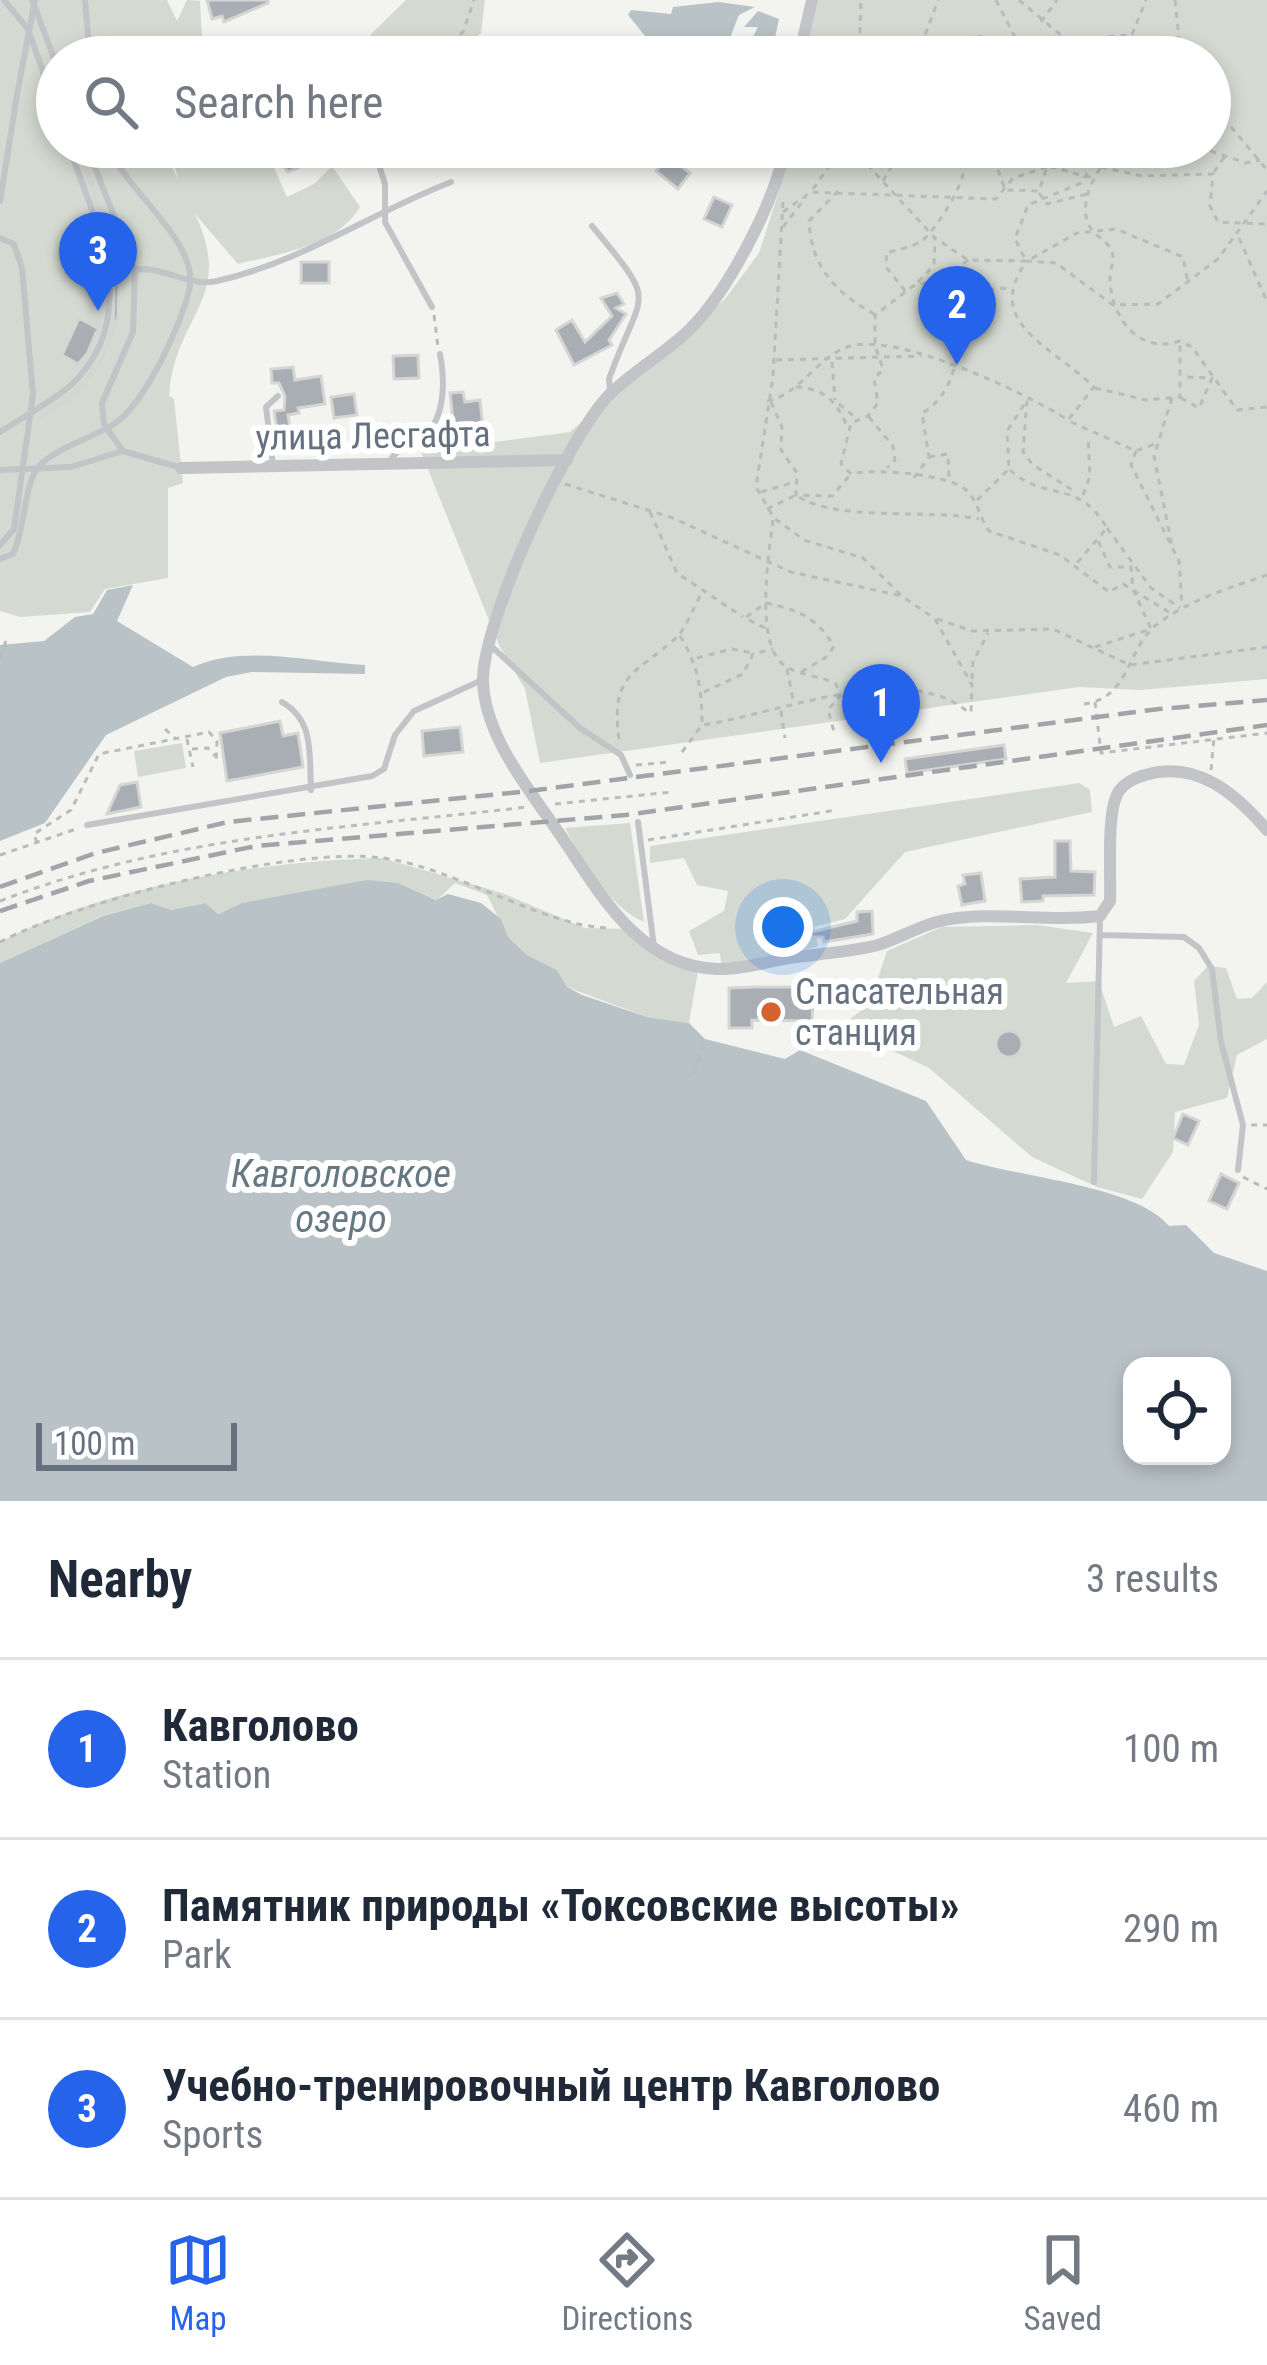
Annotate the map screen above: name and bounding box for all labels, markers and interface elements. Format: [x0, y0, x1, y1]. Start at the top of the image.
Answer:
search box [36, 36, 1231, 168]
icon: search [78, 69, 144, 135]
text: Search here [174, 76, 383, 129]
pin: 3 [59, 212, 137, 311]
pin: 2 [918, 266, 996, 365]
street label: улица Лесгафта [255, 413, 491, 459]
pin: 1 [842, 664, 920, 763]
your location [753, 897, 813, 957]
place label: Спасательная станция [795, 971, 1004, 1054]
marker: Спасательная станция [758, 999, 784, 1025]
water label: Кавголовское озеро [231, 1151, 451, 1242]
map controls [1123, 1357, 1231, 1465]
button: locate [1123, 1357, 1231, 1465]
scale bar [36, 1417, 237, 1470]
text: 100 m [54, 1424, 135, 1463]
text: Nearby [48, 1550, 192, 1609]
text: 3 results [1086, 1556, 1219, 1602]
text: Кавголово [162, 1699, 359, 1752]
text: 1 [77, 1726, 97, 1772]
text: 100 m [1123, 1726, 1219, 1772]
text: Station [162, 1752, 271, 1798]
text: Памятник природы «Токсовские высоты» [162, 1879, 960, 1932]
text: 2 [77, 1906, 97, 1952]
text: 290 m [1123, 1906, 1219, 1952]
text: Park [162, 1932, 232, 1978]
text: Учебно-тренировочный центр Кавголово [162, 2059, 941, 2112]
text: 3 [77, 2086, 97, 2132]
text: 460 m [1123, 2086, 1219, 2132]
text: Sports [162, 2112, 263, 2158]
tab: Map [165, 2227, 231, 2338]
tab: Directions [561, 2227, 693, 2338]
tab: Saved [1023, 2227, 1102, 2338]

